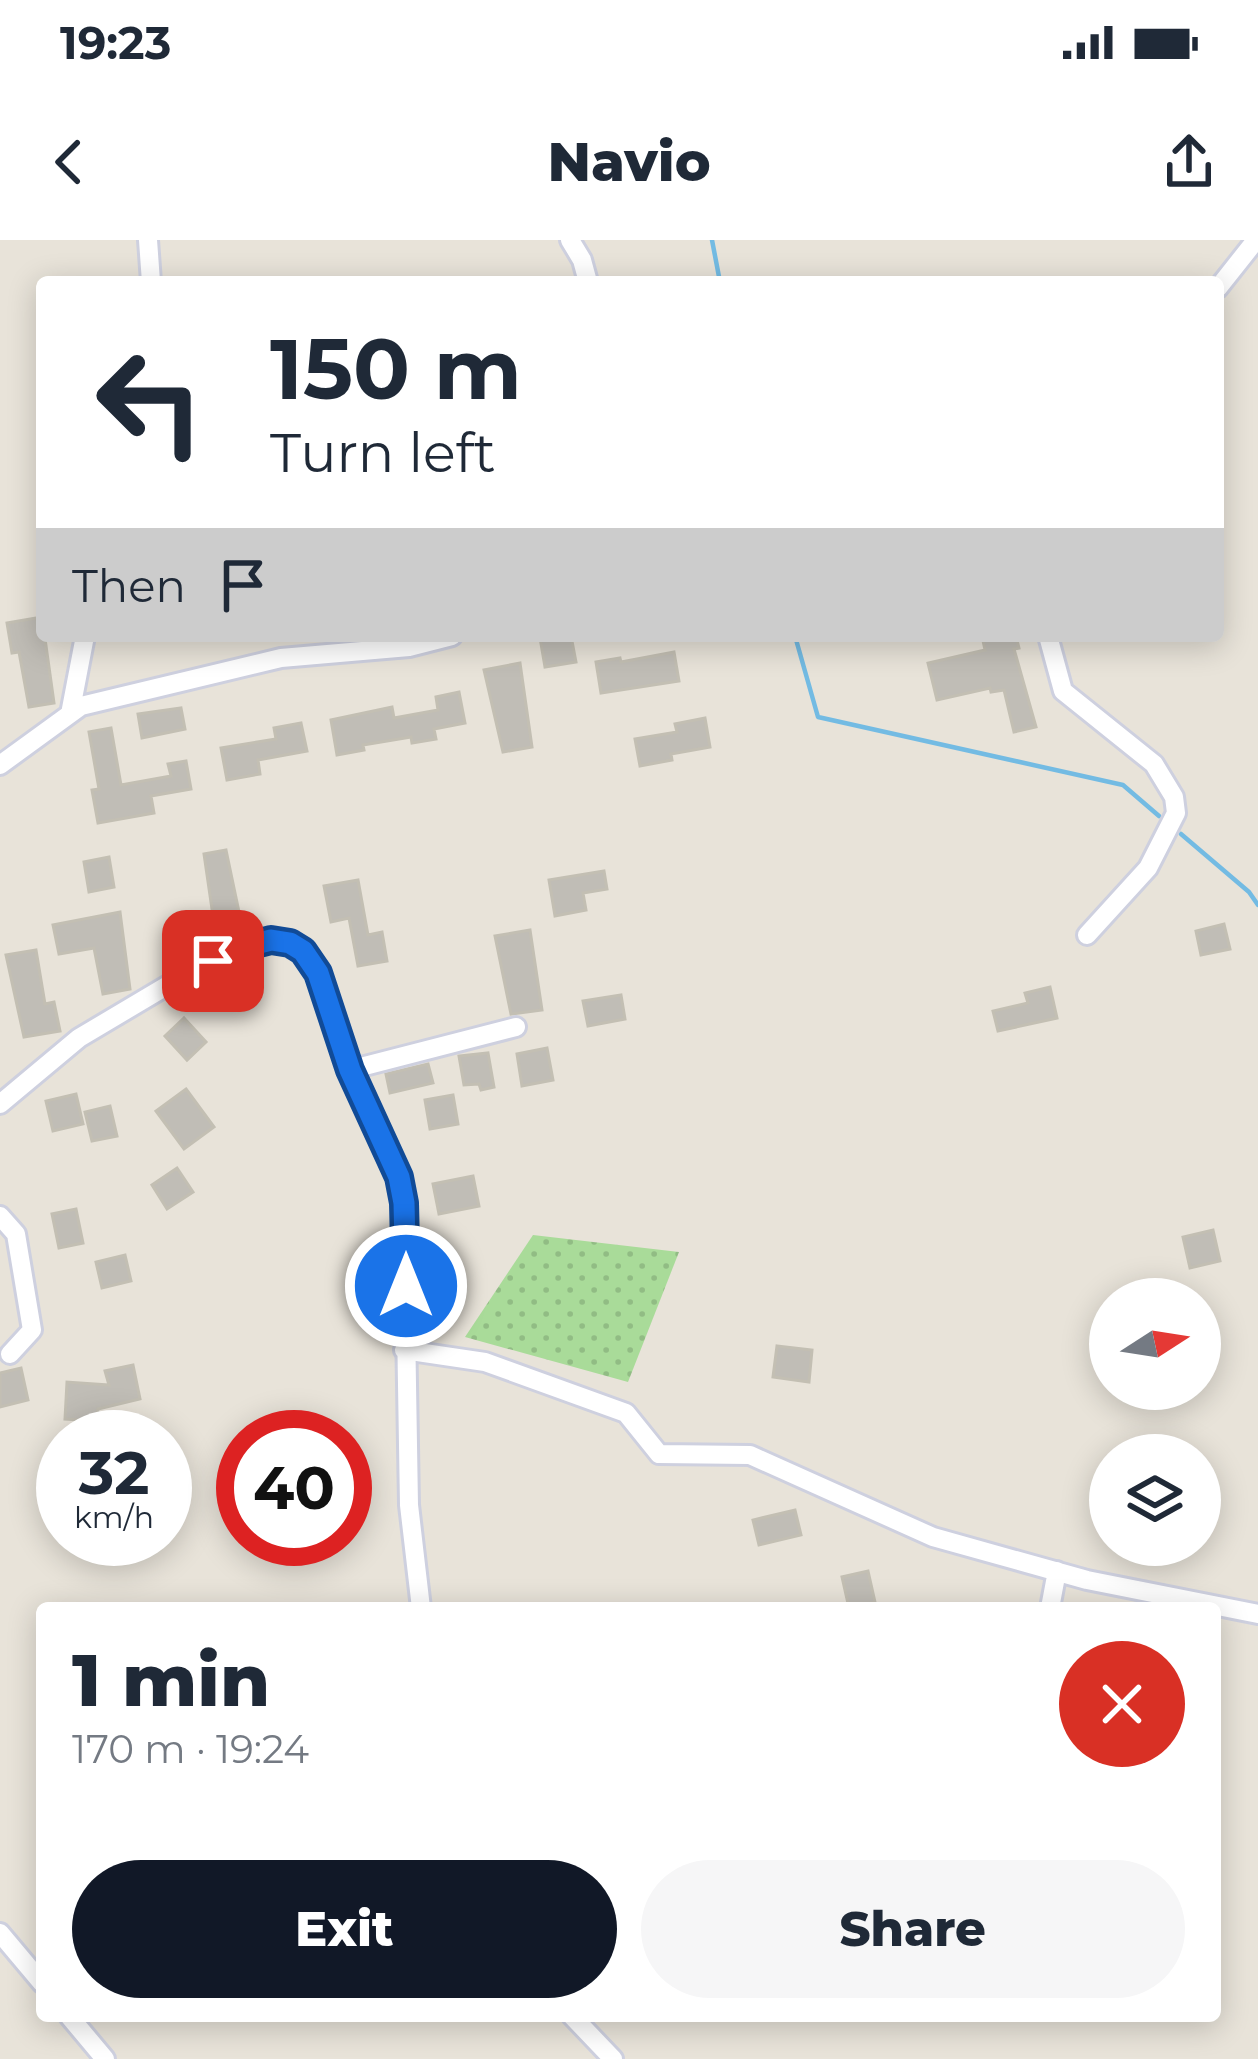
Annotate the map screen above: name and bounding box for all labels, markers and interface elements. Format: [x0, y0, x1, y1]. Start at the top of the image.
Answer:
text: 19:23 [60, 15, 171, 70]
icon: back [36, 129, 102, 195]
text: Navio [547, 129, 711, 195]
icon: share [1156, 129, 1222, 195]
text: 150 m [270, 318, 522, 420]
icon: left [72, 324, 228, 480]
text: Turn left [270, 420, 496, 486]
icon: arrive [210, 552, 276, 618]
text: Then [72, 558, 186, 613]
pin [162, 910, 264, 1012]
icon: arrive [180, 928, 246, 994]
position arrow [343, 1223, 469, 1349]
north arrow [1089, 1278, 1221, 1410]
map controls [1089, 1278, 1221, 1566]
speed limit sign: 40 [216, 1410, 372, 1566]
button: layers [1089, 1434, 1221, 1566]
text: 32 [79, 1436, 149, 1509]
text: km/h [74, 1499, 154, 1536]
text: 1 min [72, 1636, 270, 1724]
button: close [1059, 1641, 1185, 1767]
text: 170 m · 19:24 [72, 1725, 309, 1773]
button: Exit [72, 1860, 617, 1998]
button: Share [641, 1860, 1185, 1998]

